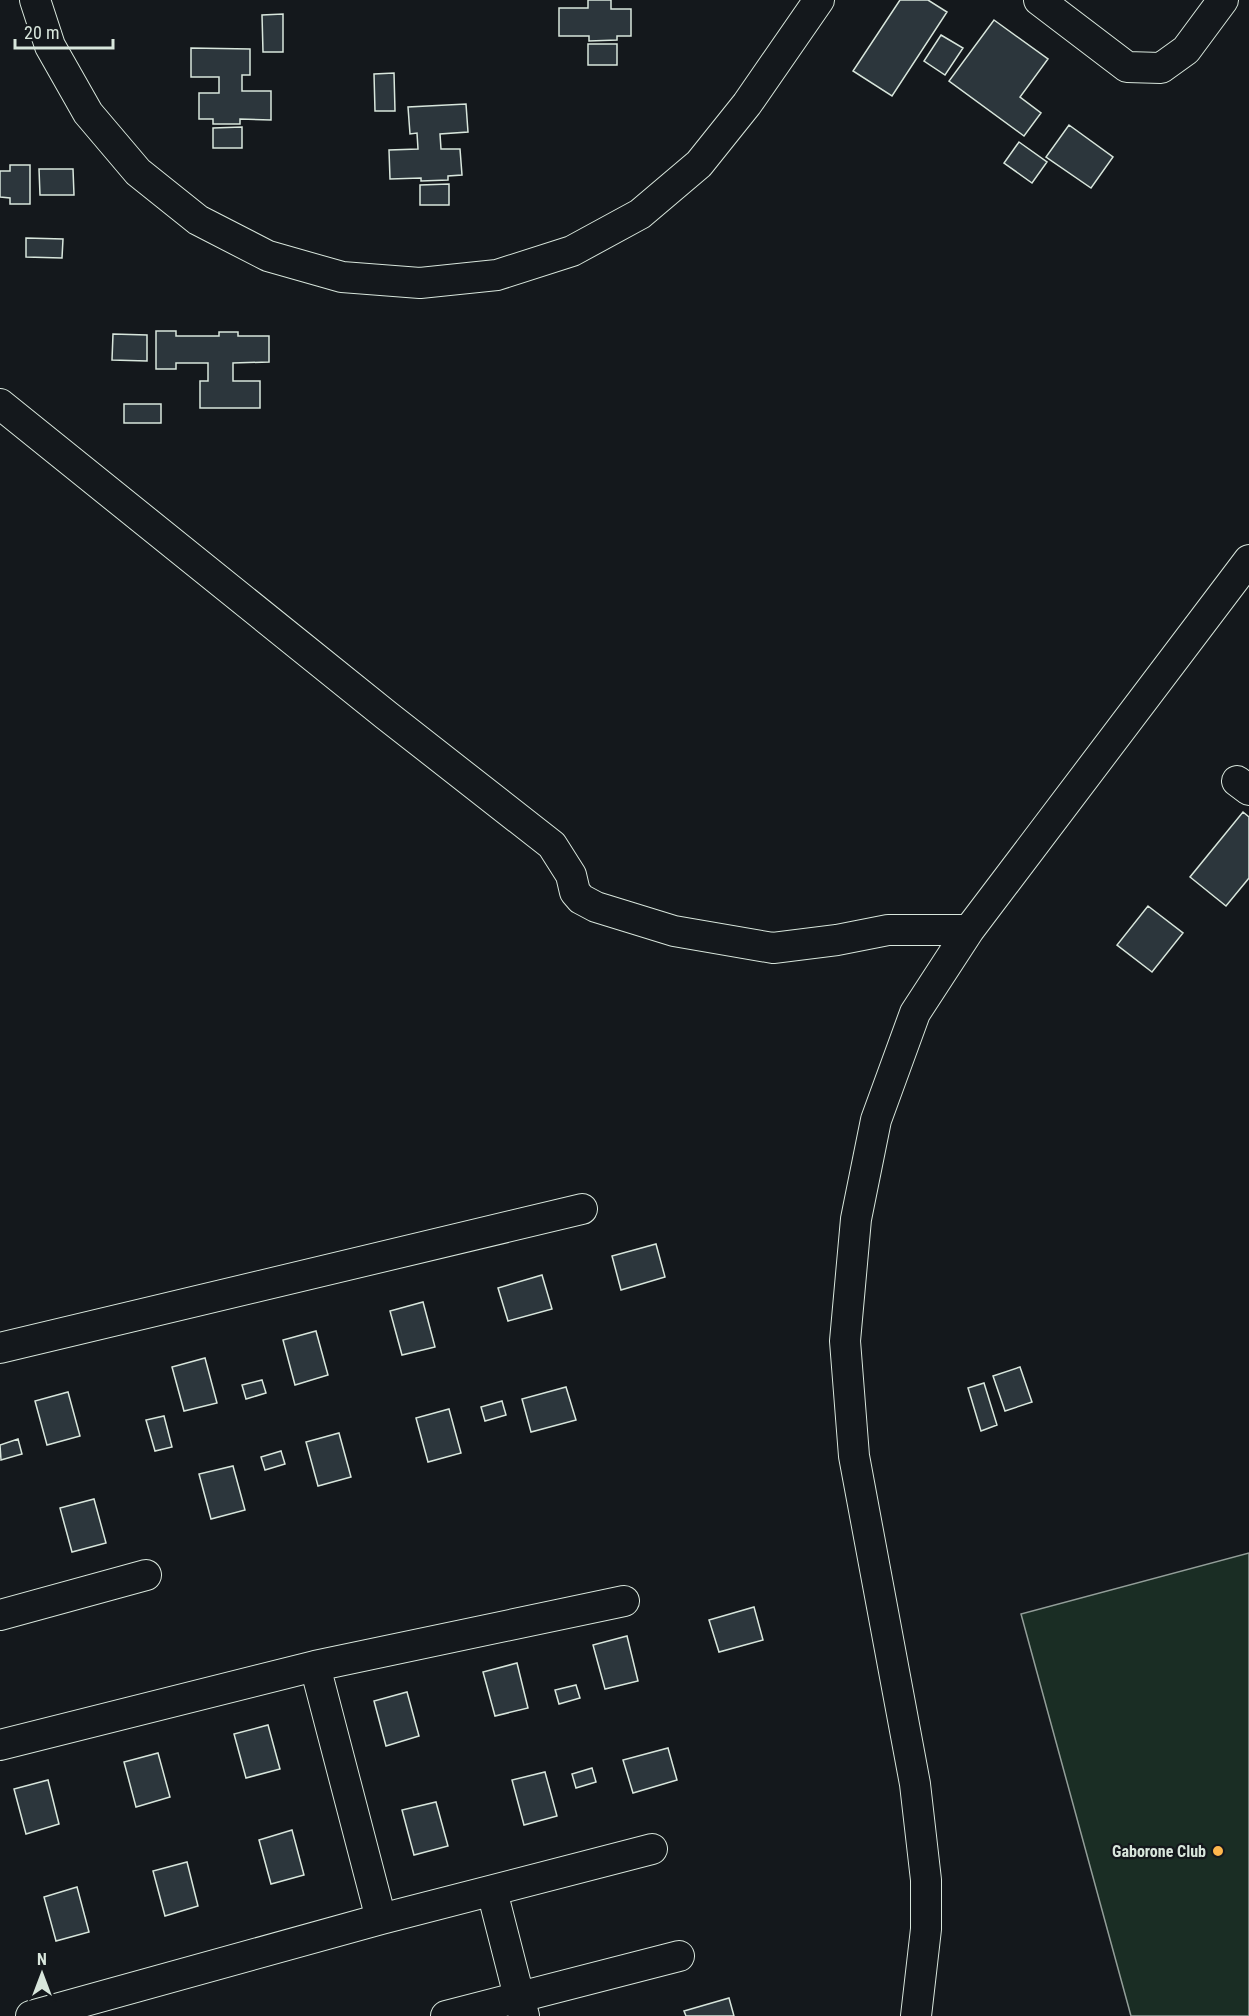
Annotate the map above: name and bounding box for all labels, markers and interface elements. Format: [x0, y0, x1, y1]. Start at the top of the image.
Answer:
scale bar [15, 12, 112, 50]
text: 20 m [24, 22, 59, 43]
place label: Gaborone Club [1112, 1842, 1206, 1861]
marker: Gaborone Club [1211, 1844, 1225, 1858]
north arrow [12, 1944, 72, 2004]
text: N [37, 1950, 47, 1969]

